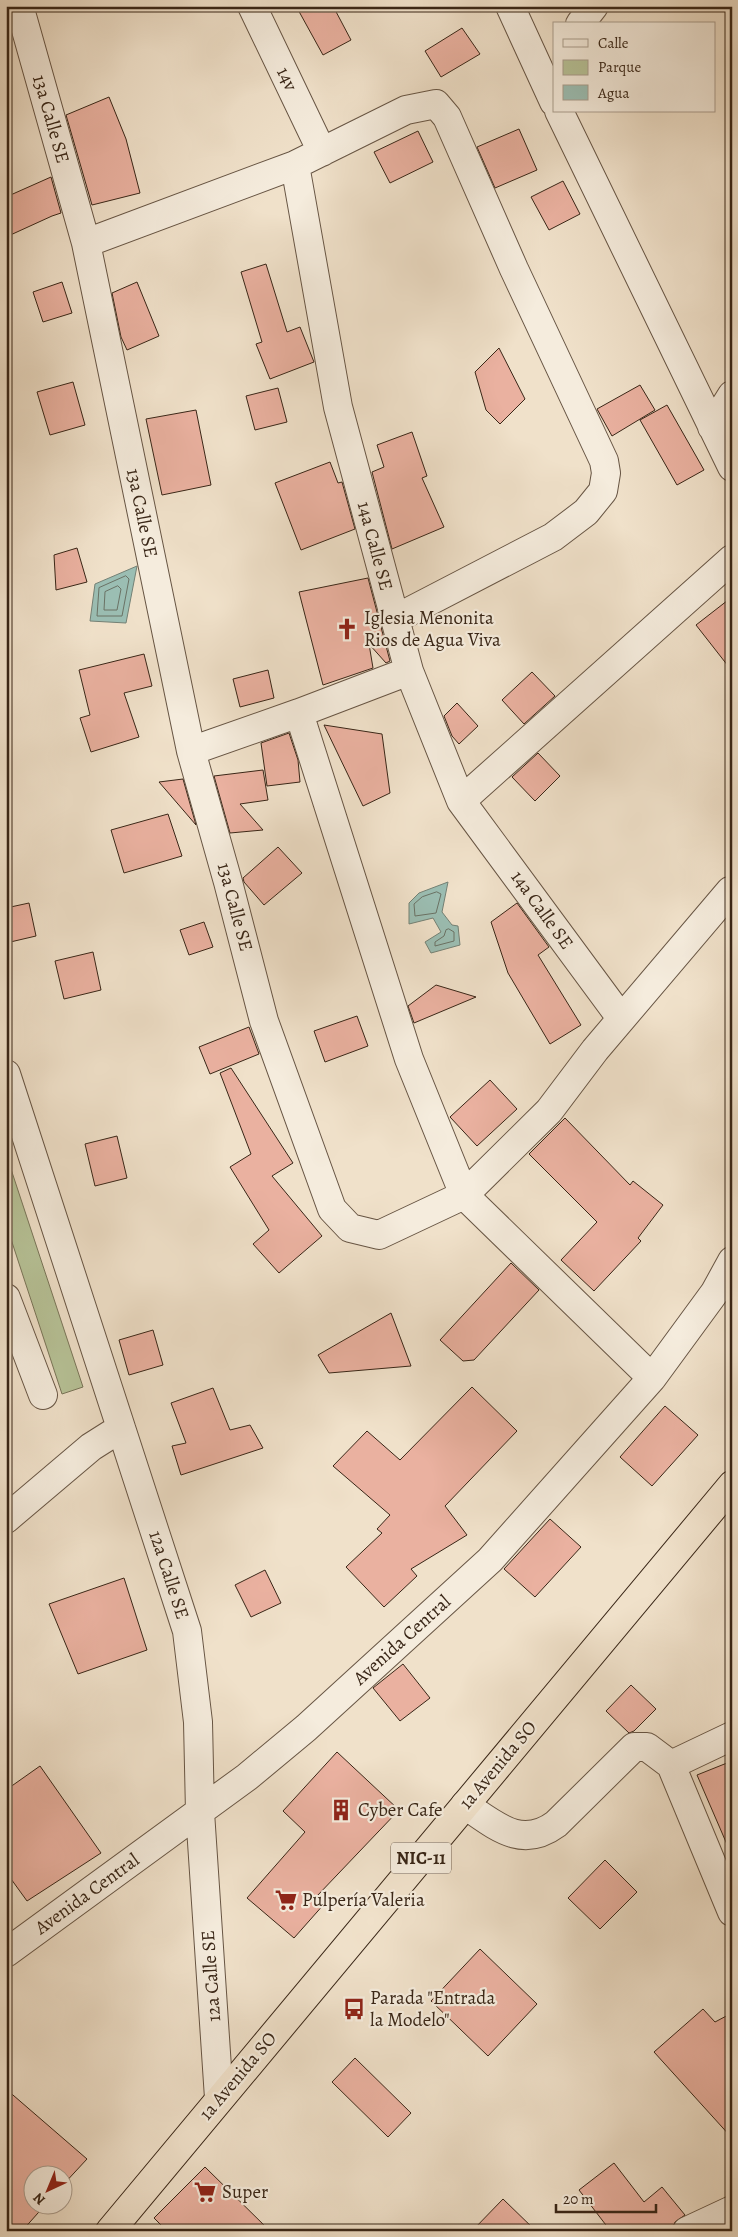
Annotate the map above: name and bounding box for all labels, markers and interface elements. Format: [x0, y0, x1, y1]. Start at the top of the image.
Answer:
legend [553, 22, 716, 112]
text: Calle [598, 33, 629, 53]
text: Parque [598, 57, 641, 77]
street label: 14v [270, 63, 304, 96]
street label: 13a Calle SE [26, 72, 76, 166]
text: Agua [597, 83, 629, 103]
street label: 13a Calle SE [120, 466, 164, 560]
street label: 14a Calle SE [351, 499, 399, 593]
place label: Iglesia Menonita Rios de Agua Viva [364, 605, 501, 653]
church icon: Iglesia Menonita Rios de Agua Viva [334, 616, 360, 642]
street label: 13a Calle SE [211, 860, 259, 954]
street label: 14a Calle SE [505, 865, 579, 955]
street label: 12a Calle SE [142, 1527, 196, 1623]
street label: Avenida Central [347, 1589, 457, 1692]
street label: 1a Avenida SO [453, 1715, 543, 1815]
building icon: Cyber Cafe [328, 1797, 354, 1823]
place label: Cyber Cafe [358, 1797, 443, 1823]
road number: NIC-11 [391, 1842, 451, 1874]
street label: Avenida Central [29, 1847, 145, 1941]
supermarket icon: Pulpería Valeria [273, 1887, 299, 1913]
place label: Pulpería Valeria [302, 1887, 425, 1913]
street label: 12a Calle SE [195, 1929, 227, 2023]
place label: Parada "Entrada la Modelo" [370, 1985, 495, 2033]
bus stop icon: Parada "Entrada la Modelo" [341, 1996, 367, 2022]
street label: 1a Avenida SO [193, 2026, 283, 2126]
north arrow [22, 2164, 72, 2214]
supermarket icon: Super [192, 2179, 218, 2205]
place label: Super [222, 2179, 268, 2205]
scale bar [556, 2182, 656, 2214]
text: N [29, 2189, 50, 2209]
text: 20 m [563, 2189, 594, 2209]

